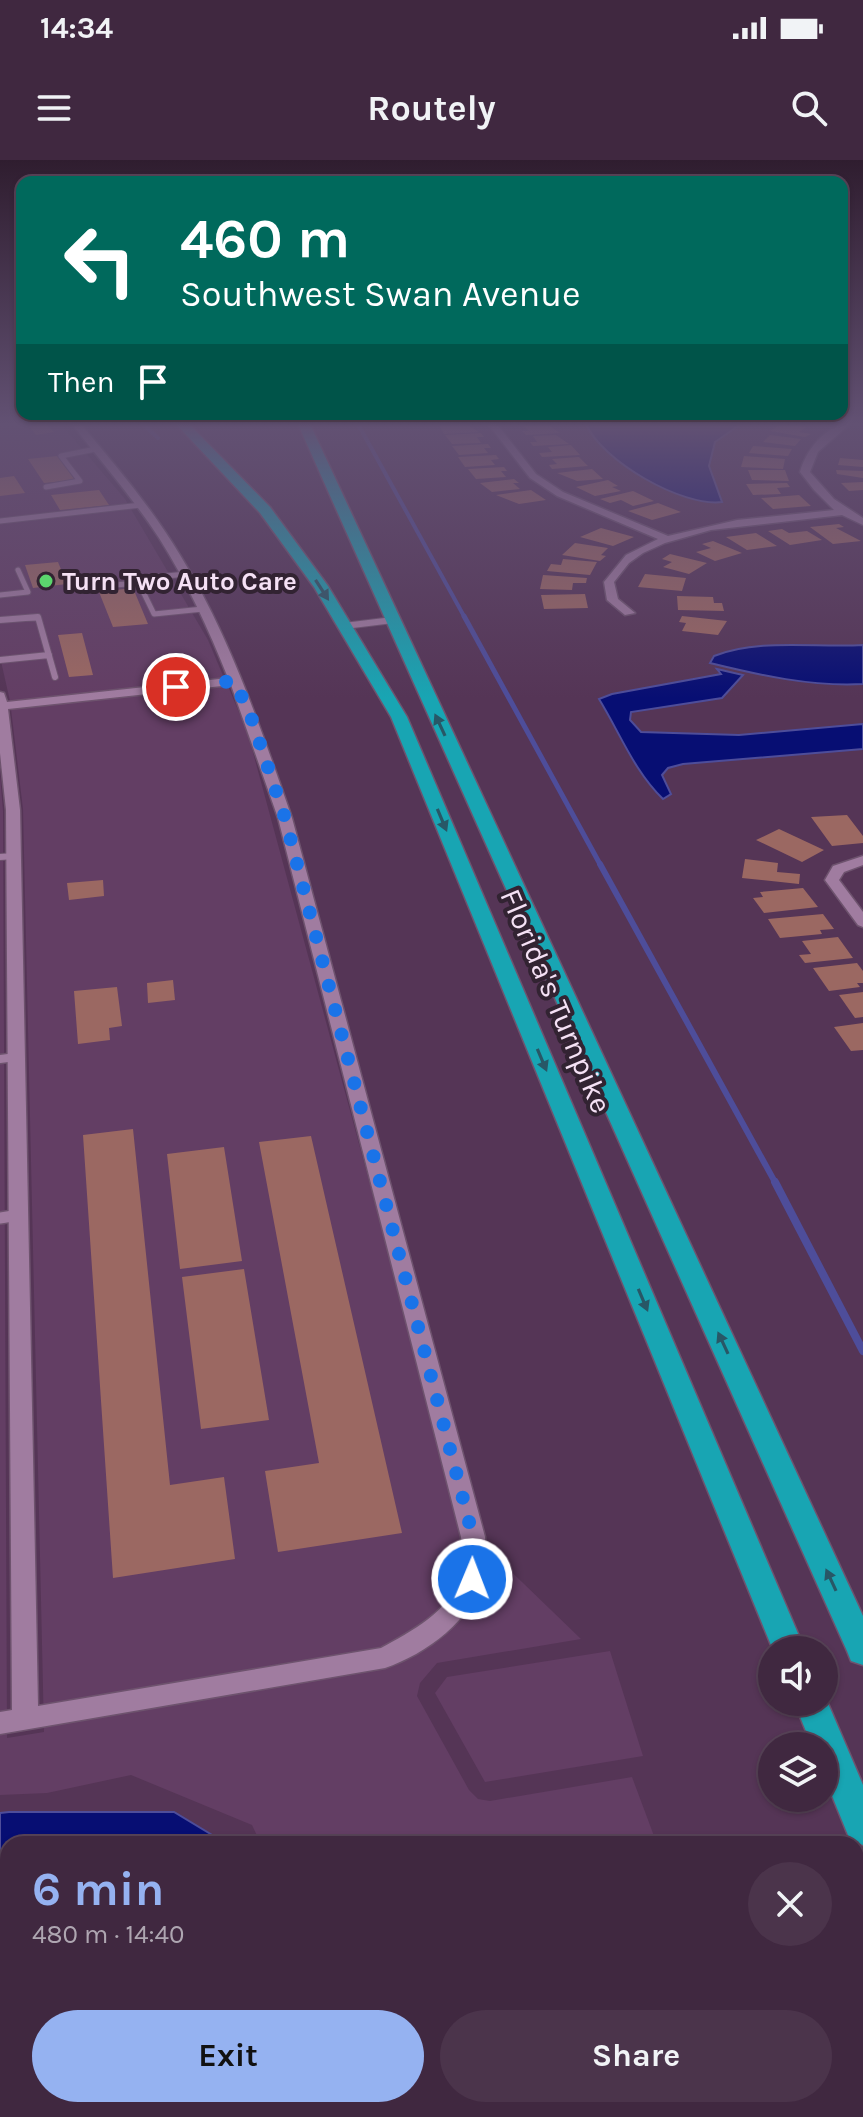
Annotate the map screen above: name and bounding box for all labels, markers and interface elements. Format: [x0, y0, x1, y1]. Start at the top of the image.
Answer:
text: 14:34 [40, 10, 113, 46]
icon: menu [32, 86, 76, 130]
icon: search [787, 86, 831, 130]
text: Routely [367, 87, 496, 129]
text: 460 m [180, 206, 350, 271]
icon: left [48, 208, 152, 312]
text: Southwest Swan Avenue [180, 273, 580, 315]
icon: arrive [131, 360, 175, 404]
text: Then [48, 364, 115, 400]
place label: Turn Two Auto Care [62, 566, 297, 597]
marker: Turn Two Auto Care [37, 572, 55, 590]
one-way arrow [315, 579, 329, 601]
pin [142, 653, 210, 721]
icon: arrive [154, 665, 198, 709]
one-way arrow [434, 713, 447, 737]
one-way arrow [435, 808, 448, 832]
street label: Florida's Turnpike [492, 883, 620, 1119]
one-way arrow [536, 1048, 549, 1072]
one-way arrow [636, 1288, 649, 1312]
one-way arrow [716, 1332, 730, 1355]
position arrow [430, 1537, 514, 1621]
one-way arrow [824, 1568, 837, 1592]
map controls [758, 1636, 838, 1812]
button: sound [758, 1636, 838, 1716]
button: layers [758, 1732, 838, 1812]
text: 6 min [32, 1861, 164, 1917]
button: close [748, 1862, 832, 1946]
text: 480 m · 14:40 [32, 1919, 184, 1950]
button: Exit [32, 2010, 424, 2102]
button: Share [440, 2010, 832, 2102]

